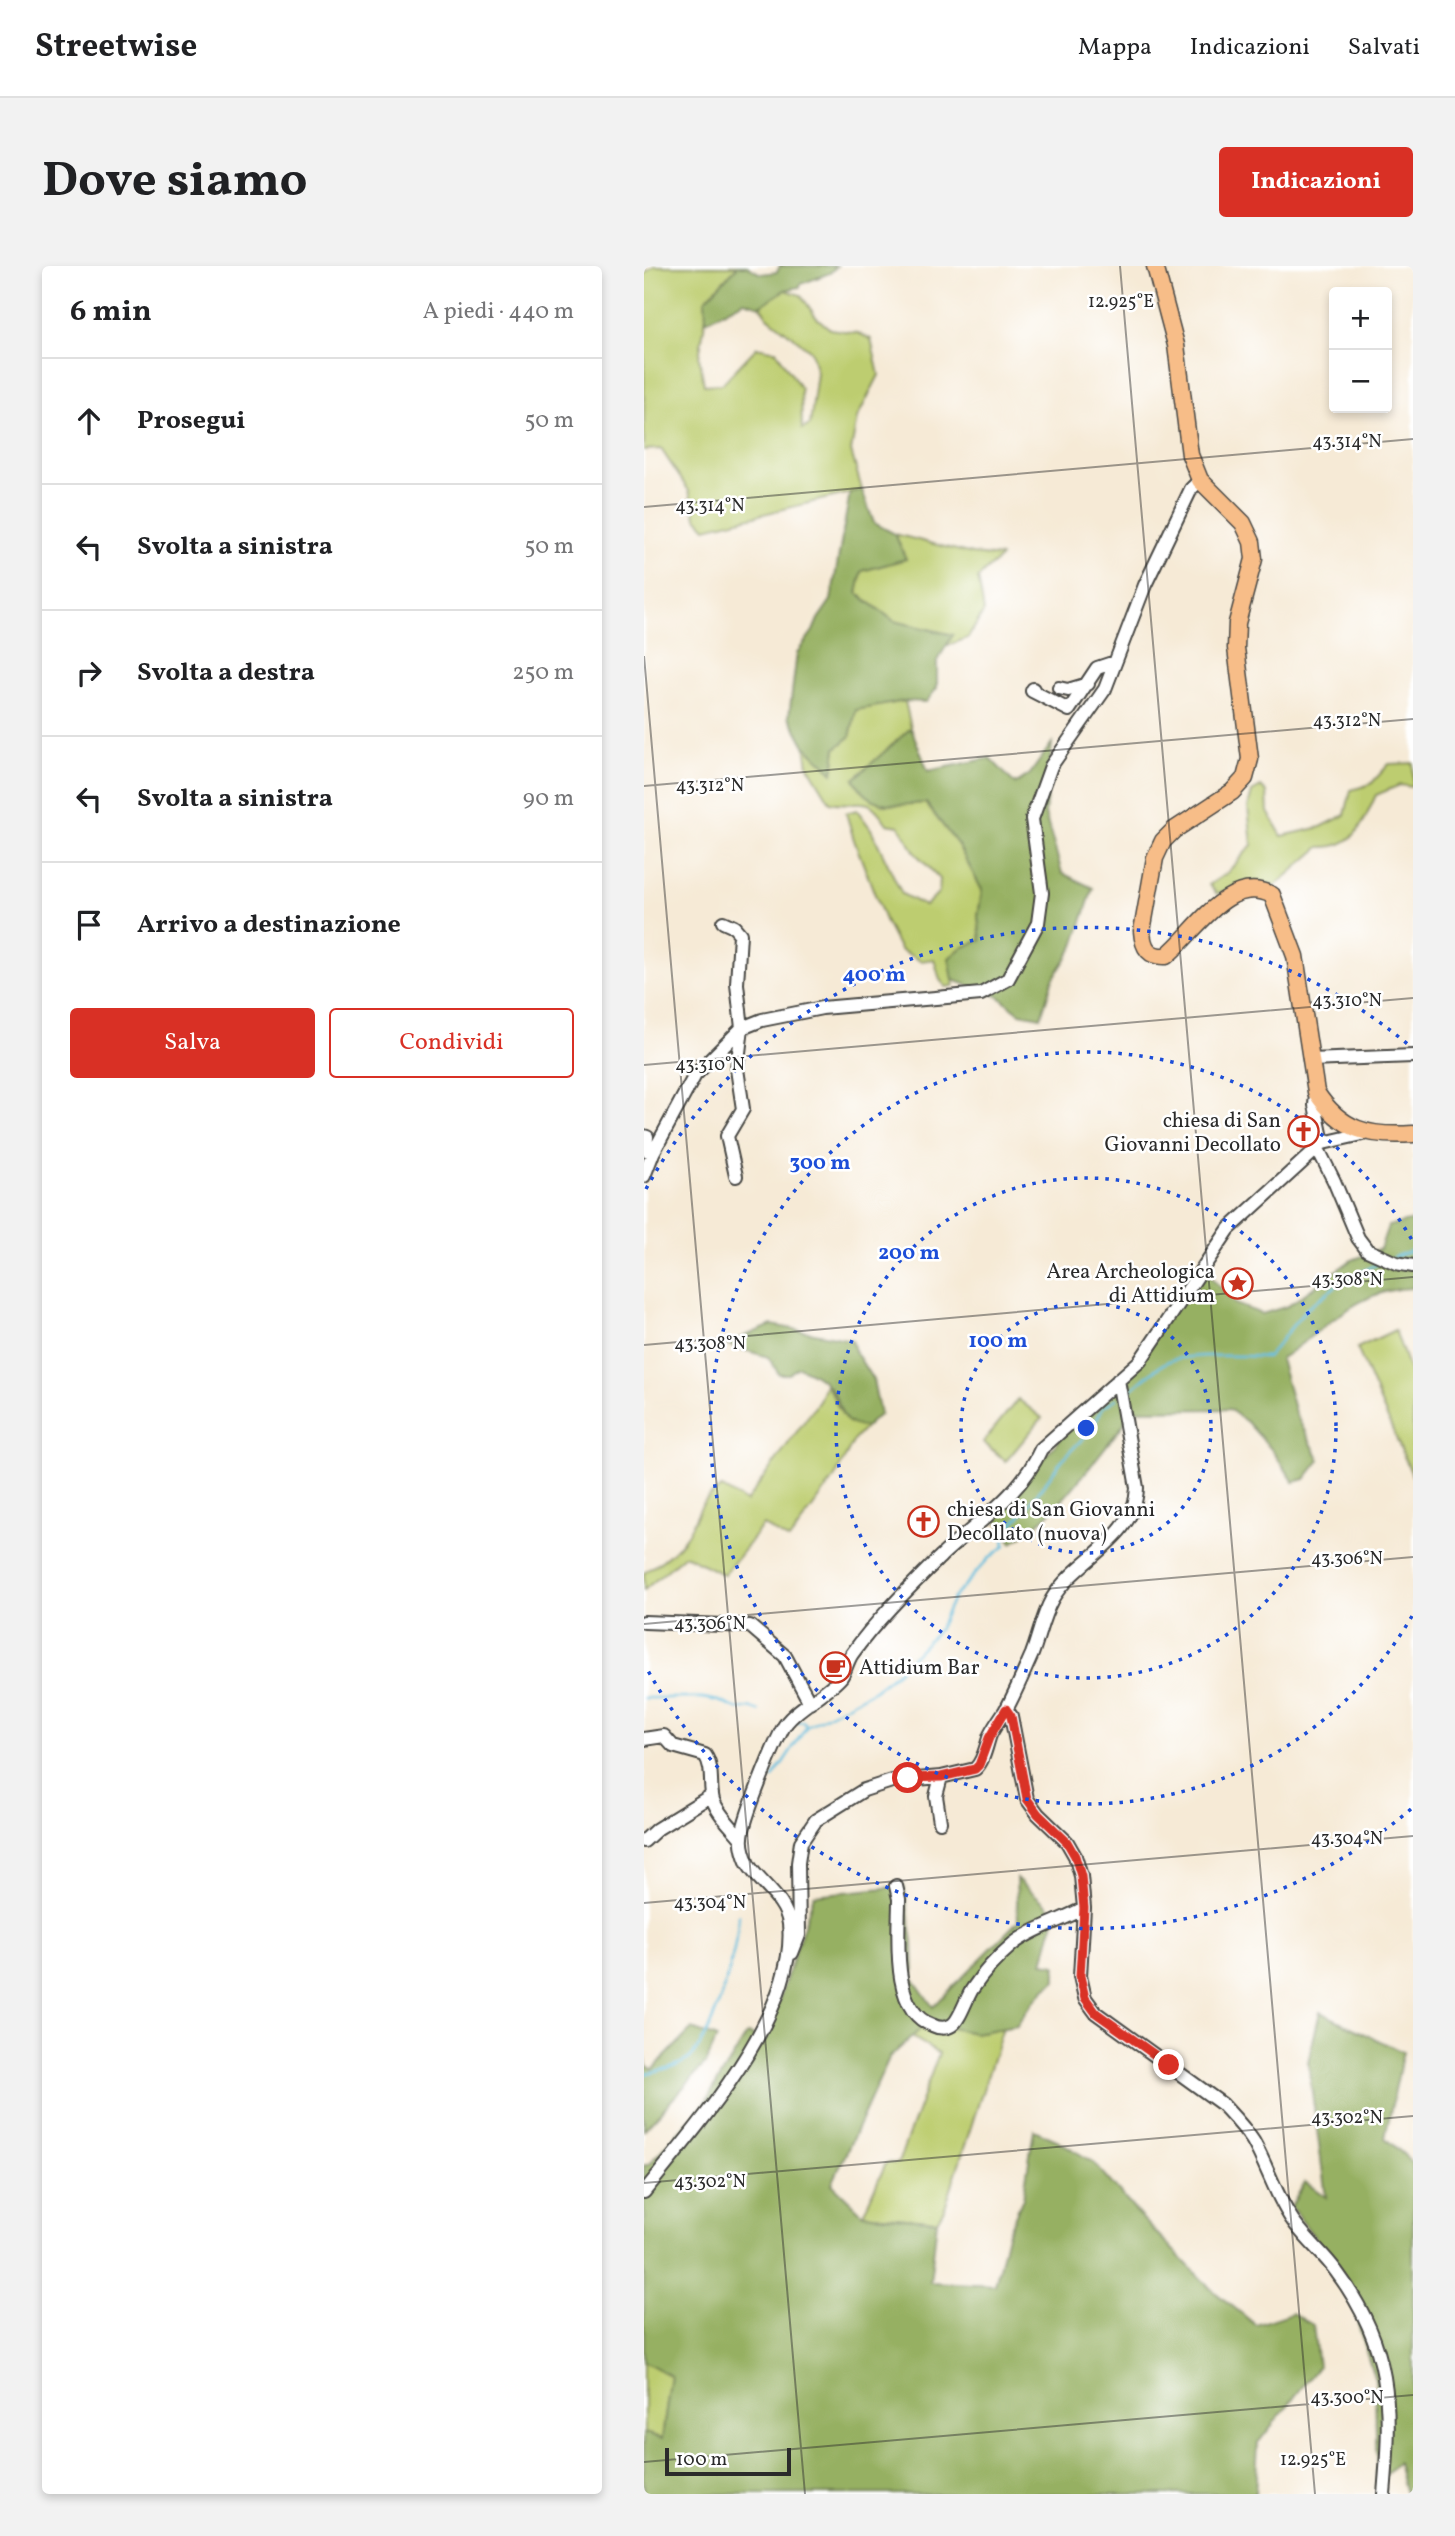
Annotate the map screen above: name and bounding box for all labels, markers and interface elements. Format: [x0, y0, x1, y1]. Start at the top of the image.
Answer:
text: Streetwise [35, 25, 197, 71]
text: Mappa [1078, 31, 1152, 65]
text: Indicazioni [1190, 31, 1310, 65]
text: Salvati [1348, 31, 1420, 65]
button: Indicazioni [1219, 147, 1413, 217]
text: Dove siamo [42, 148, 308, 217]
map controls [1329, 287, 1392, 413]
button: + [1329, 287, 1392, 350]
text: 12.925°E [1088, 290, 1154, 315]
text: 6 min [70, 291, 152, 333]
text: A piedi · 440 m [423, 296, 574, 328]
button: − [1329, 350, 1392, 413]
icon: ahead [70, 402, 108, 440]
text: Prosegui [137, 403, 245, 439]
text: 50 m [525, 405, 574, 437]
text: 43.314°N [1312, 430, 1382, 455]
text: 43.314°N [675, 494, 745, 519]
icon: left [70, 528, 108, 566]
text: Svolta a sinistra [137, 529, 333, 565]
text: 50 m [525, 531, 574, 563]
icon: right [70, 654, 108, 692]
text: Svolta a destra [137, 655, 315, 691]
text: 250 m [512, 657, 574, 689]
text: 43.312°N [1313, 709, 1381, 734]
text: 43.312°N [676, 774, 744, 799]
icon: left [70, 780, 108, 818]
text: Svolta a sinistra [137, 781, 333, 817]
text: 90 m [523, 783, 574, 815]
icon: arrive [70, 906, 108, 944]
text: Arrivo a destinazione [137, 907, 401, 943]
text: 400 m [843, 961, 905, 990]
text: 43.310°N [1312, 989, 1382, 1014]
button: Salva [70, 1008, 315, 1078]
button: Condividi [329, 1008, 574, 1078]
text: 43.310°N [675, 1053, 745, 1078]
place label: chiesa di San Giovanni Decollato [1105, 1107, 1281, 1160]
church icon: chiesa di San Giovanni Decollato [1287, 1115, 1321, 1149]
text: 300 m [790, 1149, 850, 1178]
text: 200 m [878, 1239, 940, 1268]
place label: Area Archeologica di Attidium [1047, 1258, 1215, 1311]
place icon: Area Archeologica di Attidium [1221, 1266, 1255, 1300]
text: 43.308°N [1311, 1268, 1383, 1293]
text: 100 m [968, 1327, 1028, 1356]
text: 43.308°N [674, 1332, 746, 1357]
centre of rings [1074, 1416, 1098, 1440]
place label: chiesa di San Giovanni Decollato (nuova) [947, 1496, 1155, 1549]
church icon: chiesa di San Giovanni Decollato (nuova) [907, 1504, 941, 1538]
text: 43.306°N [1311, 1547, 1383, 1572]
text: 43.306°N [674, 1612, 746, 1637]
cafe icon: Attidium Bar [819, 1650, 853, 1684]
place label: Attidium Bar [859, 1654, 980, 1683]
route start [892, 1762, 923, 1793]
text: 43.304°N [1311, 1827, 1383, 1852]
text: 43.304°N [674, 1891, 746, 1916]
route end [1153, 2049, 1184, 2080]
text: 43.302°N [1311, 2106, 1383, 2131]
text: 43.302°N [674, 2170, 746, 2195]
text: 43.300°N [1310, 2386, 1384, 2411]
scale bar [665, 2445, 791, 2477]
text: 100 m [676, 2447, 727, 2473]
text: 12.925°E [1280, 2448, 1346, 2473]

